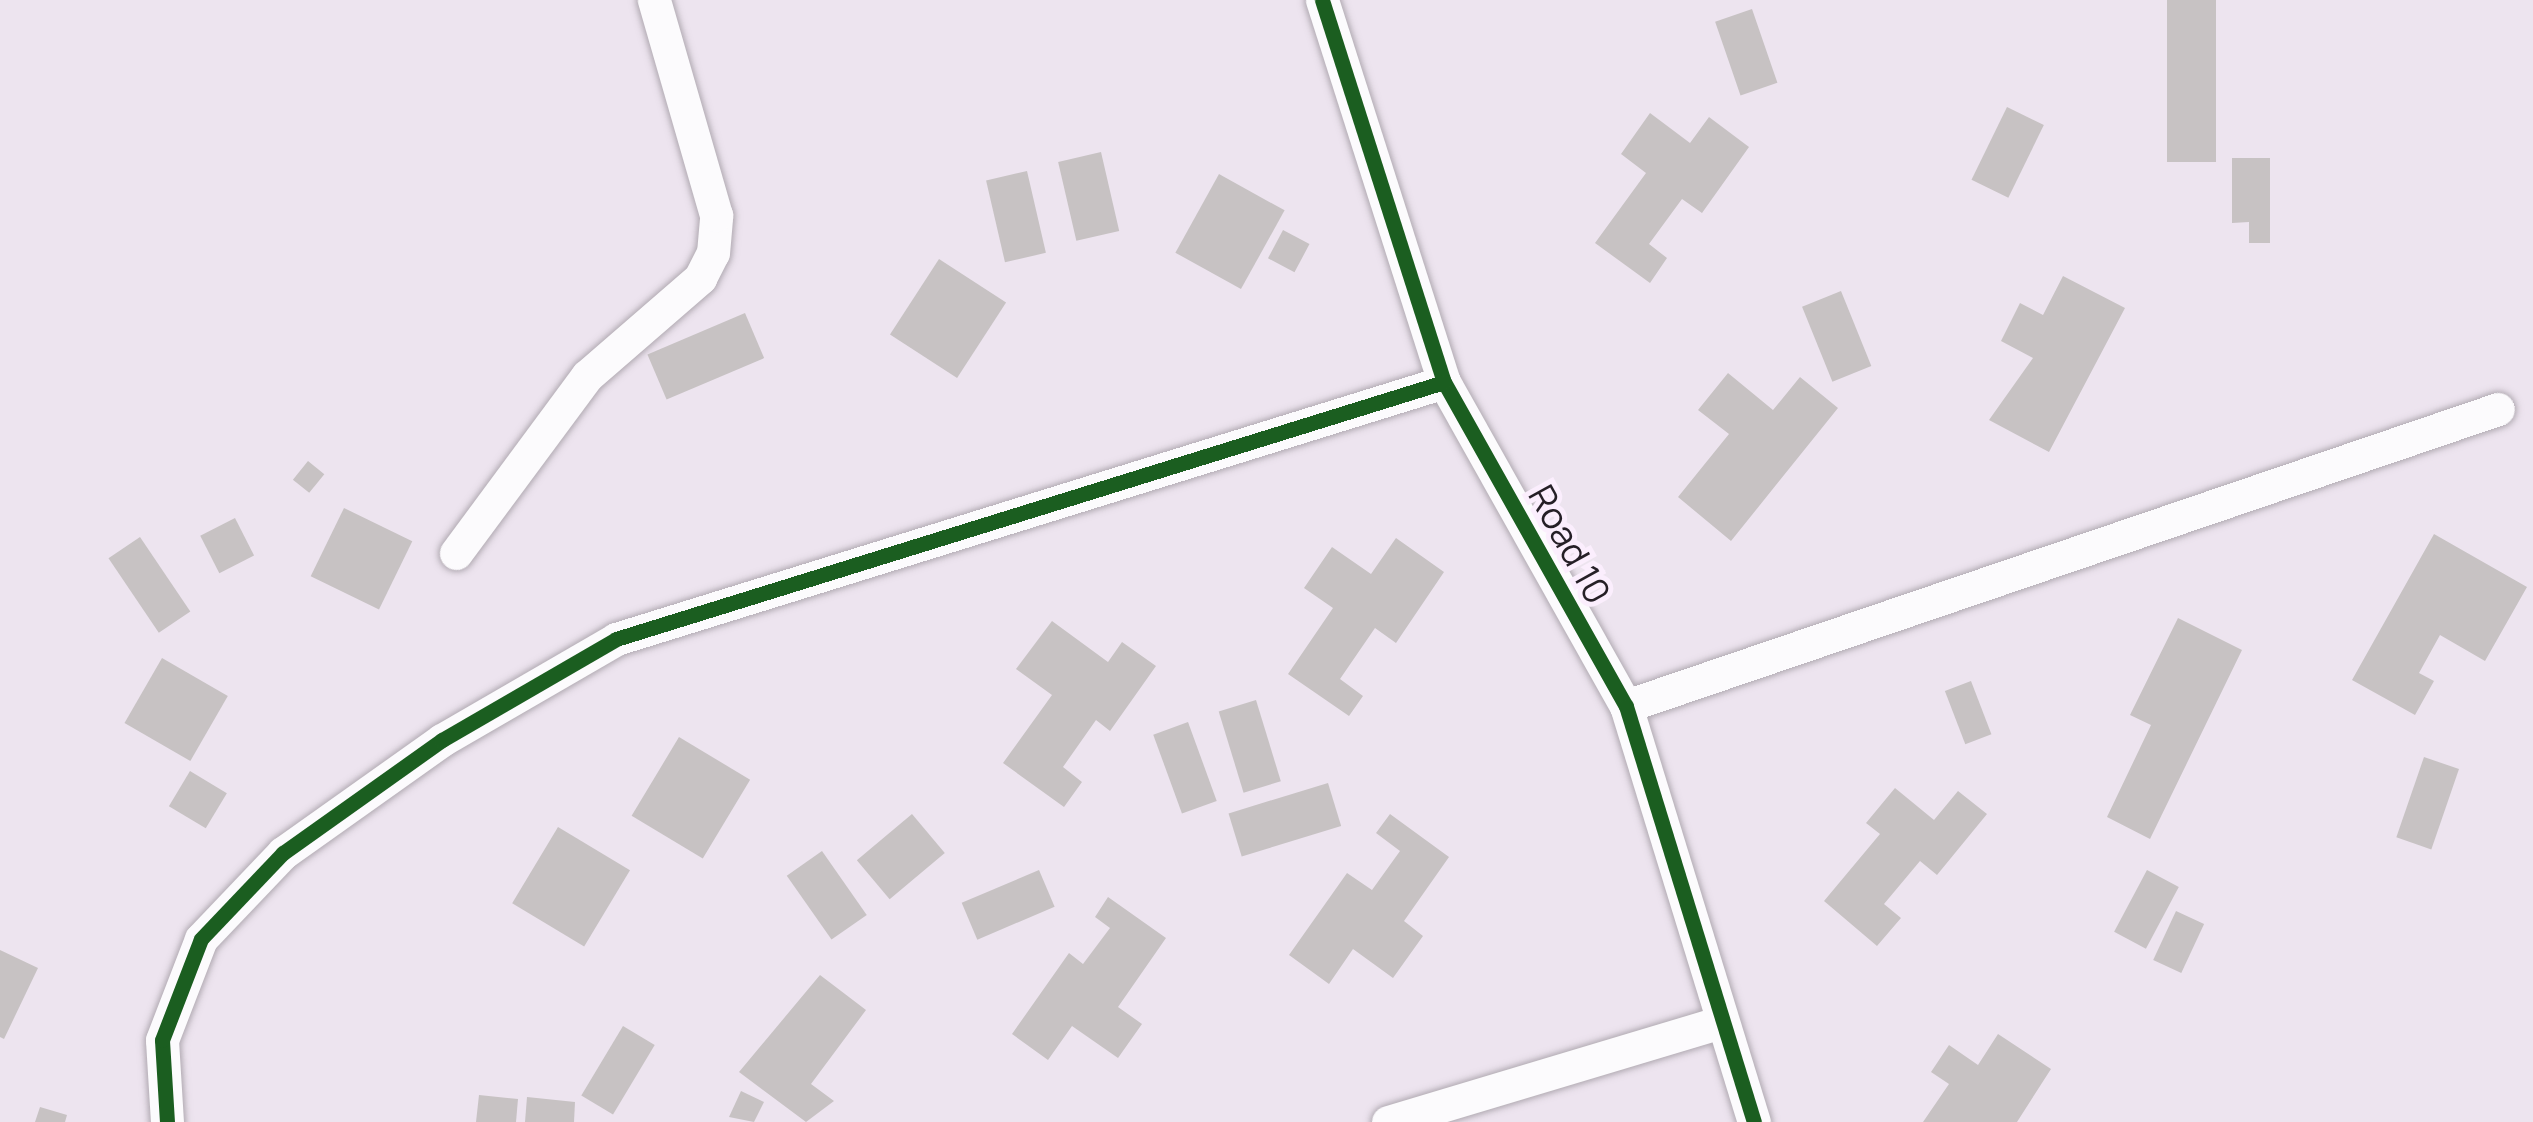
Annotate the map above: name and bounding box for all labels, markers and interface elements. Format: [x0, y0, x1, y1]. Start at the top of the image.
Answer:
street label: Road 10 [1520, 477, 1620, 611]

